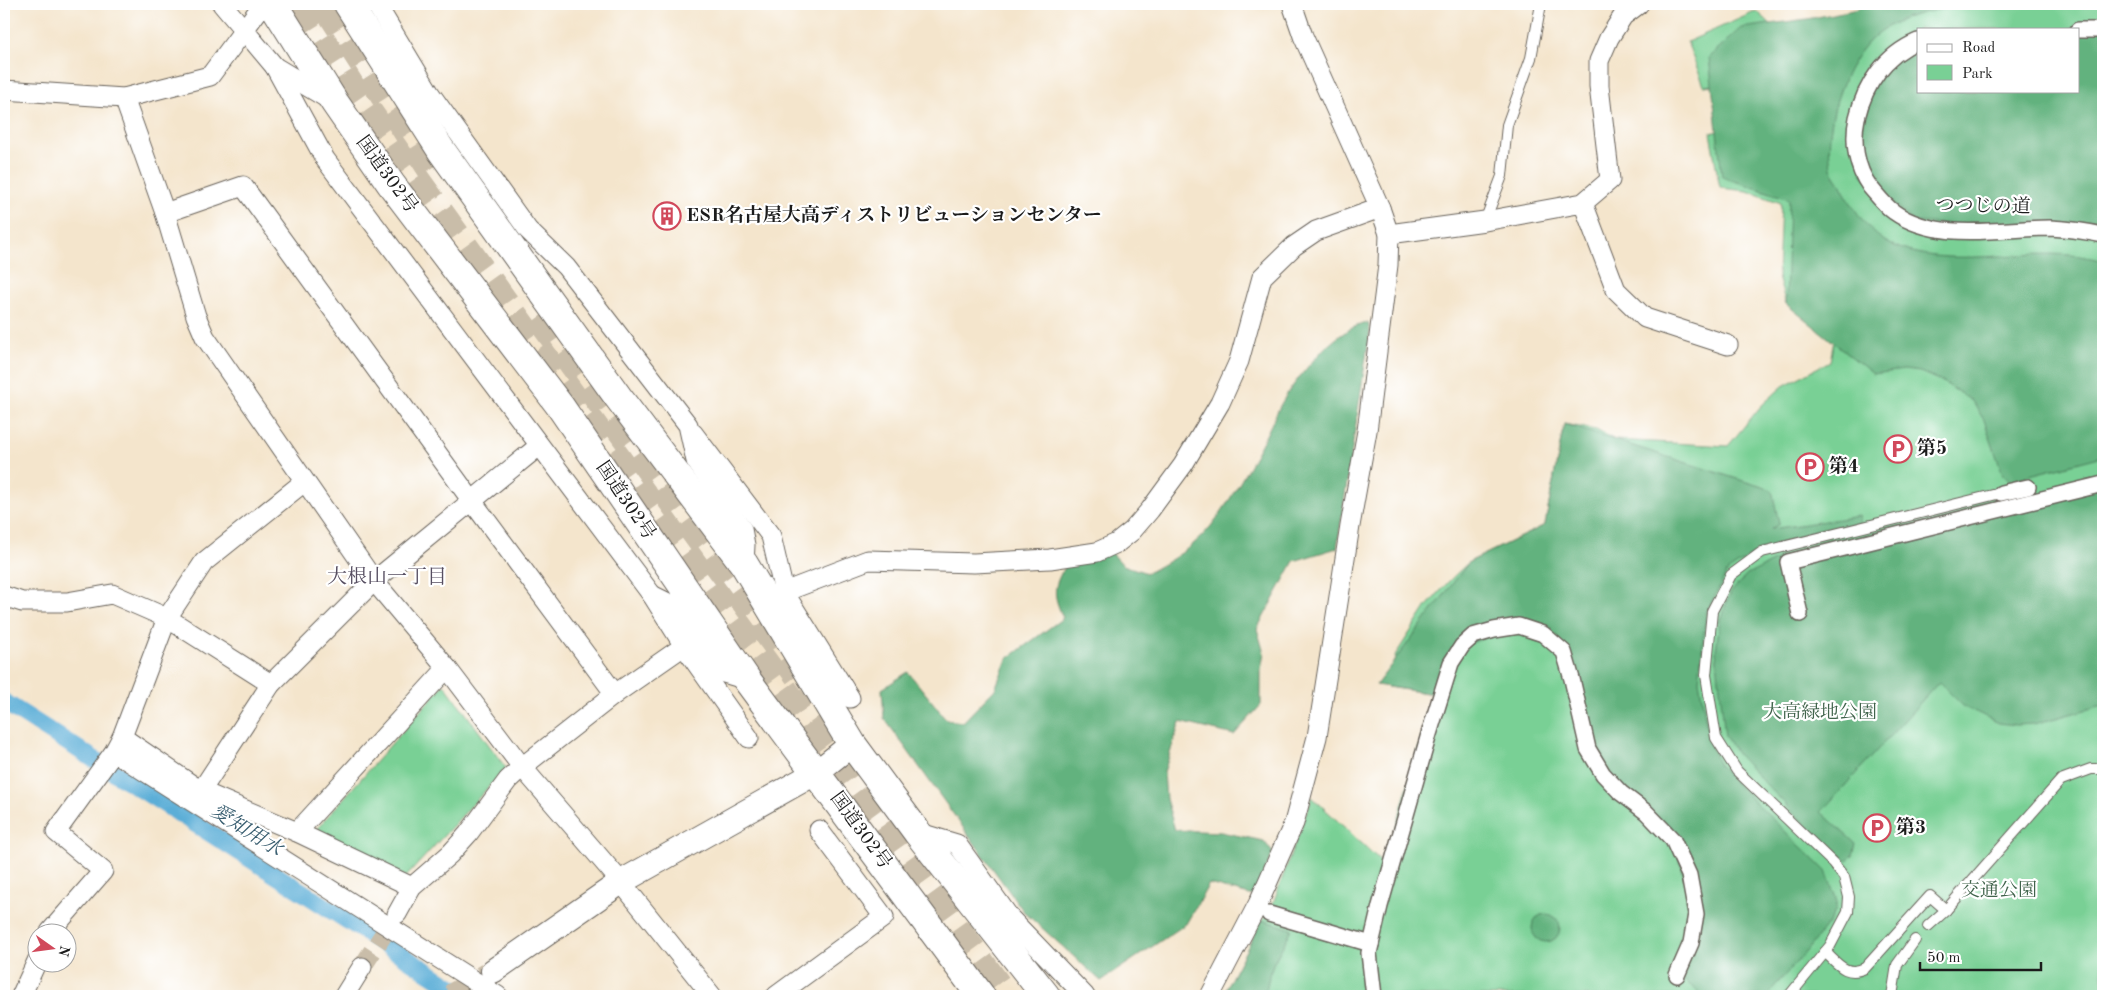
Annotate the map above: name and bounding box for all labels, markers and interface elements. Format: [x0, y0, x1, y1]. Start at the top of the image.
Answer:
legend [1917, 28, 2080, 92]
text: Road [1962, 41, 1996, 56]
text: Park [1962, 67, 1993, 82]
street label: 国道302号 [352, 132, 422, 217]
street label: つつじの道 [1935, 195, 2031, 217]
building icon: ESR名古屋大高ディストリビューションセンター [652, 201, 682, 231]
place label: ESR名古屋大高ディストリビューションセンター [686, 204, 1102, 226]
parking icon: 第5 [1883, 434, 1913, 464]
place label: 第5 [1917, 437, 1947, 459]
parking icon: 第4 [1795, 452, 1825, 482]
place label: 第4 [1829, 455, 1859, 477]
street label: 国道302号 [592, 457, 660, 544]
district label: 大根山一丁目 [327, 566, 447, 588]
park label: 大高緑地公園 [1763, 701, 1877, 723]
street label: 国道302号 [826, 788, 896, 873]
water label: 愛知用水 [207, 800, 288, 862]
parking icon: 第3 [1862, 813, 1892, 843]
place label: 第3 [1896, 816, 1926, 838]
park label: 交通公園 [1961, 880, 2037, 901]
north arrow [28, 922, 78, 972]
scale bar [1920, 940, 2041, 972]
text: N [55, 944, 72, 958]
text: 50 m [1927, 951, 1961, 966]

